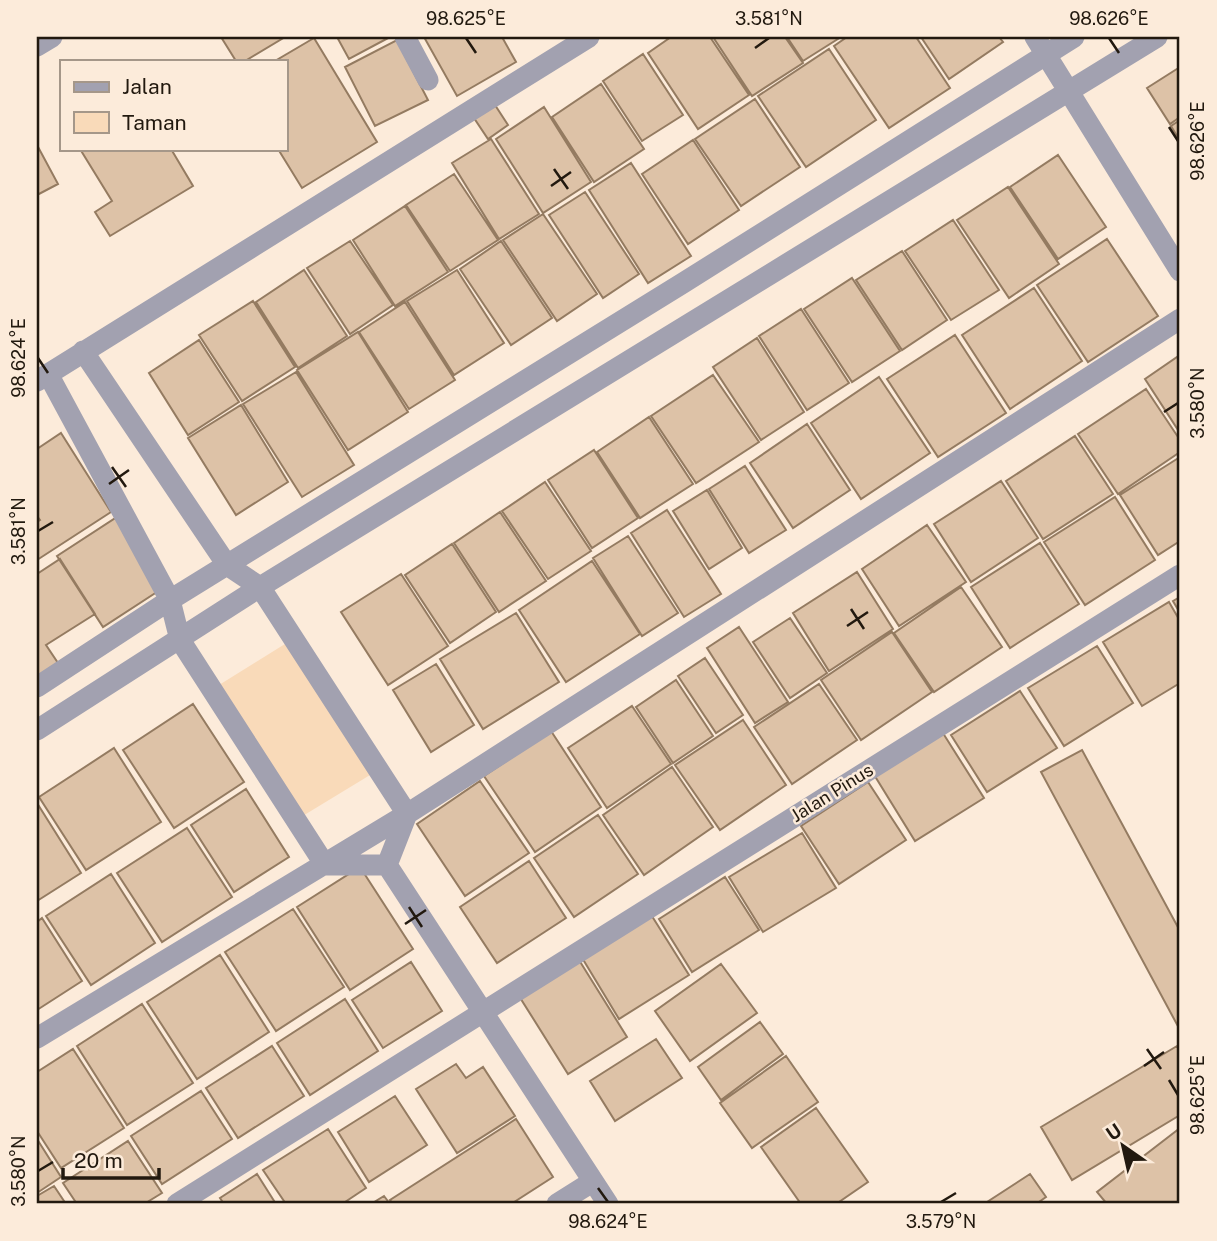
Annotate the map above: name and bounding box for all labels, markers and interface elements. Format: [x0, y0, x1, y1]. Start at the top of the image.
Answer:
text: 98.625°E [426, 8, 506, 29]
text: 3.581°N [735, 8, 803, 29]
text: 98.626°E [1069, 8, 1149, 29]
legend [60, 60, 287, 150]
text: Jalan [122, 74, 172, 99]
text: 98.626°E [1187, 101, 1208, 181]
text: Taman [122, 110, 187, 135]
text: 98.624°E [8, 318, 29, 398]
text: 3.580°N [1187, 367, 1208, 439]
text: 3.581°N [8, 497, 29, 565]
street label: Jalan Pinus [787, 759, 877, 826]
text: 98.625°E [1187, 1055, 1208, 1135]
north arrow [1088, 1112, 1158, 1182]
text: U [1102, 1119, 1125, 1145]
text: 3.580°N [8, 1135, 29, 1207]
scale bar [63, 1136, 159, 1180]
text: 20 m [74, 1148, 123, 1173]
text: 98.624°E [568, 1211, 648, 1232]
text: 3.579°N [906, 1211, 976, 1232]

